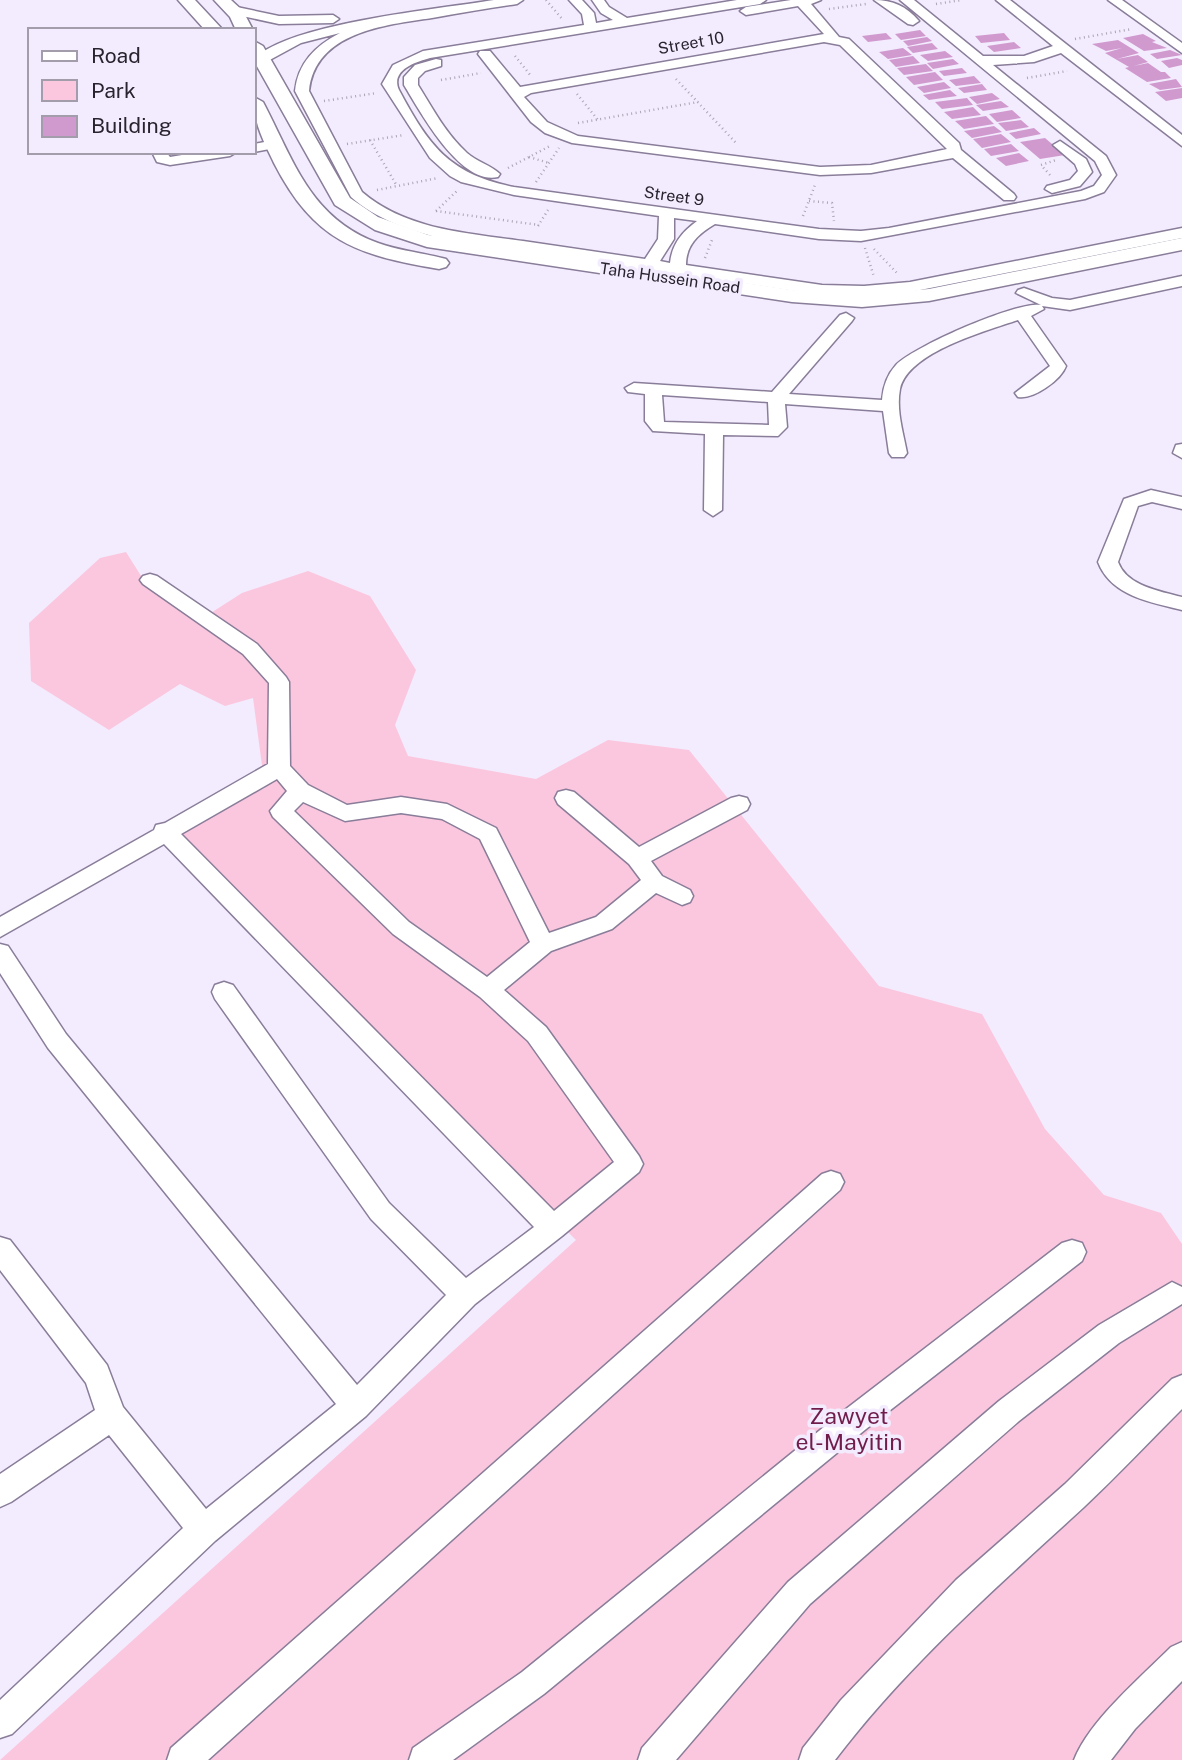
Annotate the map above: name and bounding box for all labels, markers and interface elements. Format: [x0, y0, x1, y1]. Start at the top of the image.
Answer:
legend [28, 28, 256, 154]
street label: Street 10 [656, 28, 726, 58]
text: Road [91, 43, 141, 68]
text: Park [91, 78, 136, 103]
text: Building [91, 113, 172, 138]
street label: Street 9 [643, 182, 705, 210]
street label: Taha Hussein Road [599, 259, 741, 297]
park label: Zawyet el-Mayitin [796, 1402, 902, 1455]

